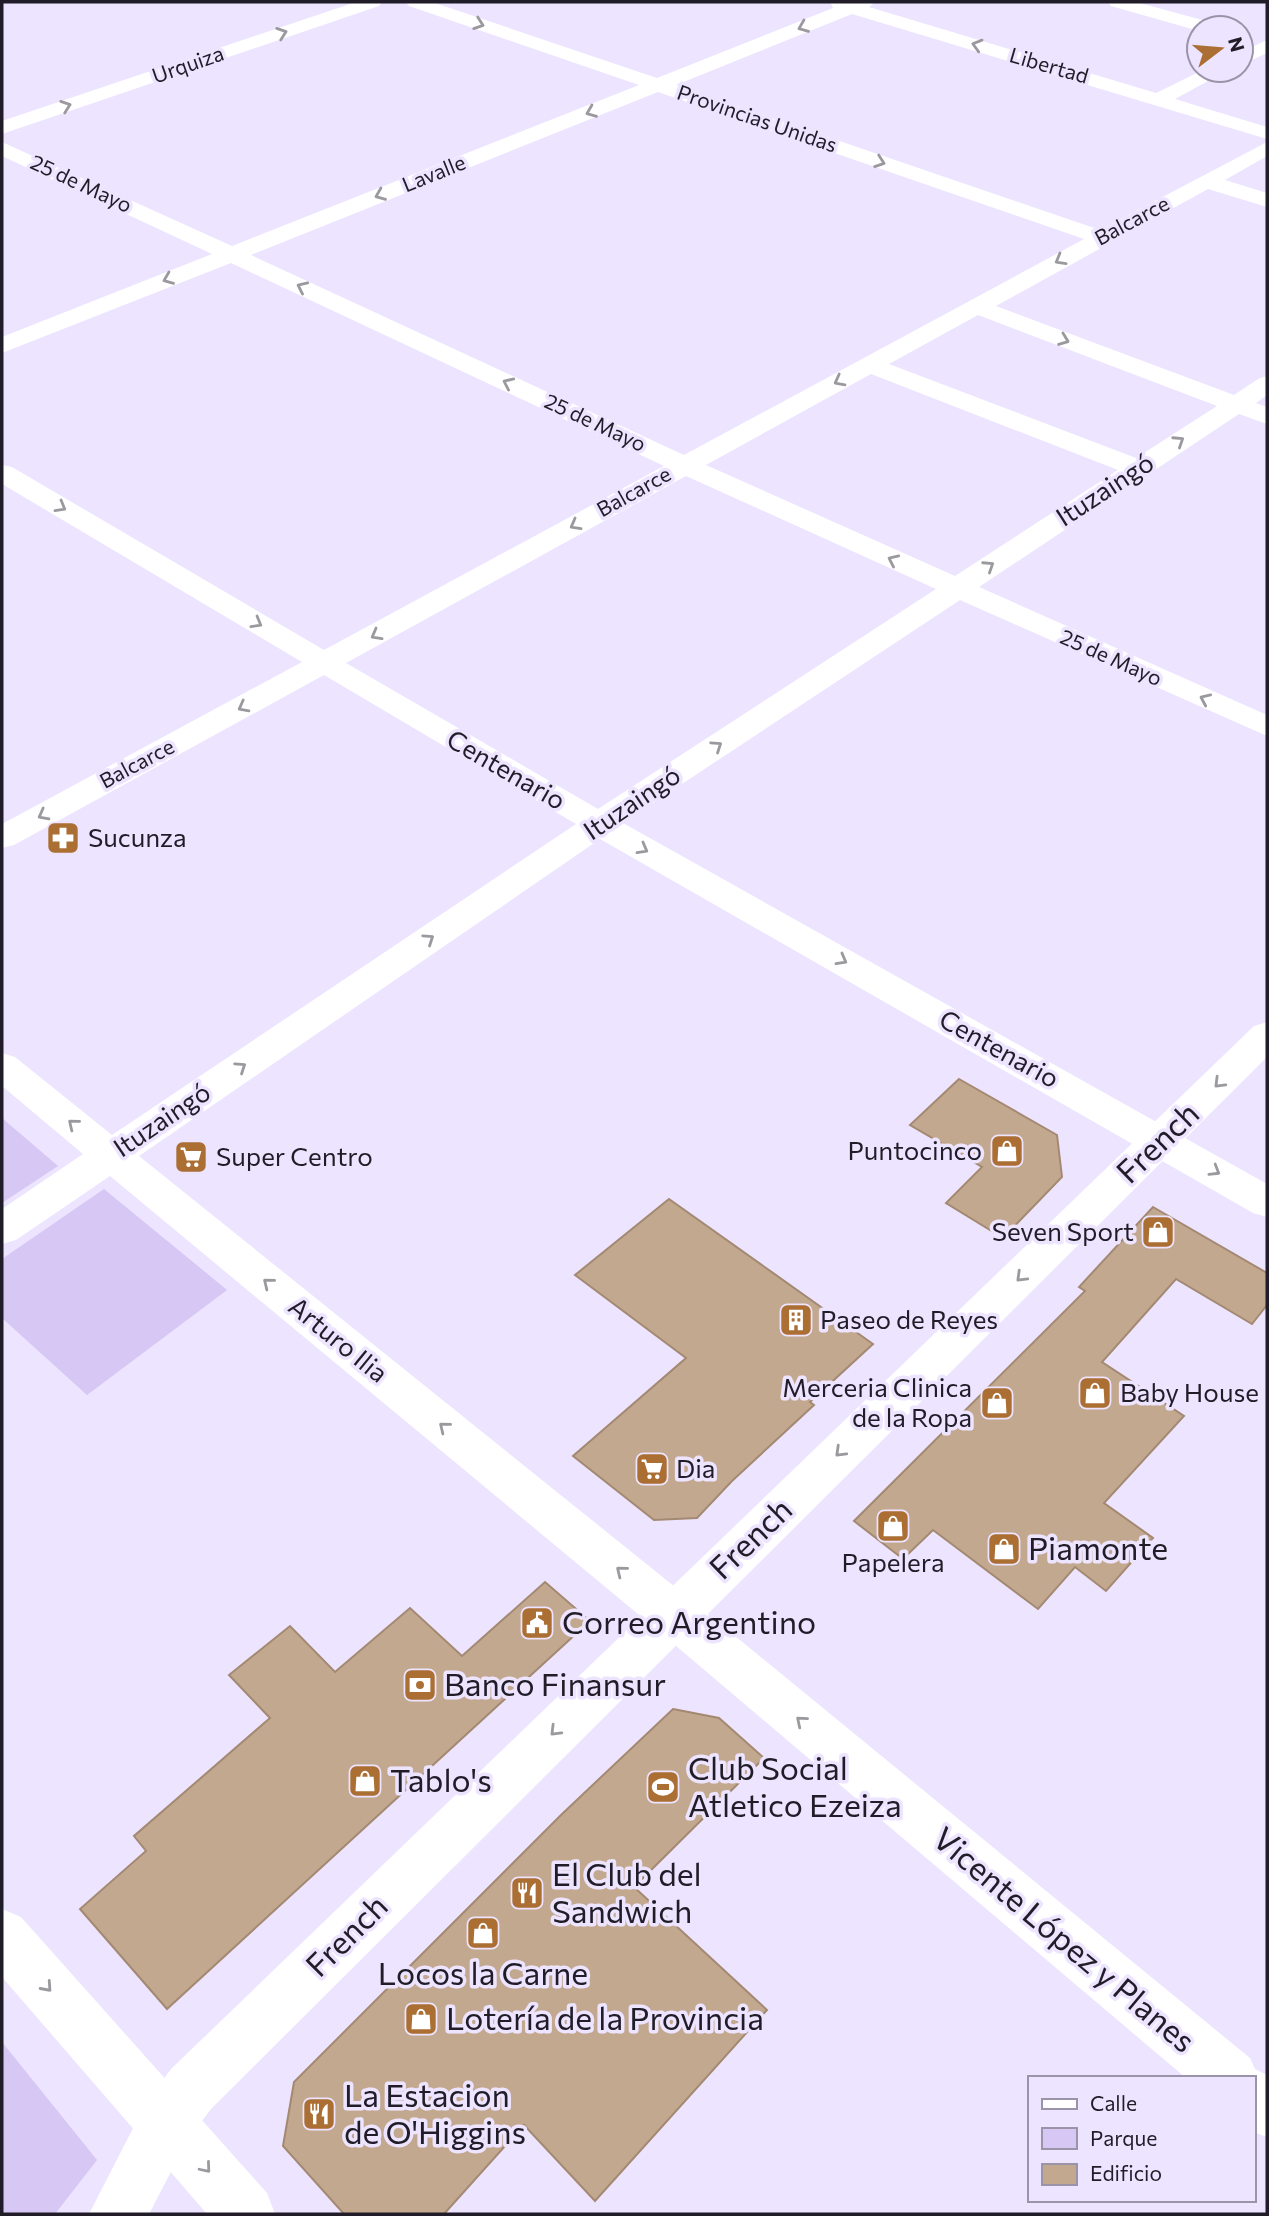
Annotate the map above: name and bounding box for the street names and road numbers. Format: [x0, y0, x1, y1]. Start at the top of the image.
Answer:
street label: Urquiza [148, 40, 227, 87]
street label: Libertad [1007, 41, 1092, 88]
street label: Provincias Unidas [674, 79, 841, 157]
street label: 25 de Mayo [27, 148, 136, 217]
street label: Lavalle [398, 149, 469, 197]
street label: Balcarce [1090, 190, 1173, 250]
street label: 25 de Mayo [541, 387, 650, 456]
street label: Ituzaingó [1050, 446, 1159, 532]
street label: Balcarce [592, 460, 675, 521]
street label: 25 de Mayo [1057, 623, 1166, 690]
street label: Centenario [442, 722, 572, 815]
street label: Balcarce [95, 733, 178, 793]
street label: Ituzaingó [577, 758, 685, 845]
street label: Centenario [935, 1002, 1065, 1093]
street label: Ituzaingó [107, 1075, 215, 1162]
street label: French [1107, 1093, 1206, 1191]
street label: Arturo Ilia [283, 1290, 395, 1388]
street label: French [700, 1489, 799, 1587]
street label: Vicente López y Planes [926, 1817, 1204, 2060]
street label: French [296, 1885, 395, 1984]

